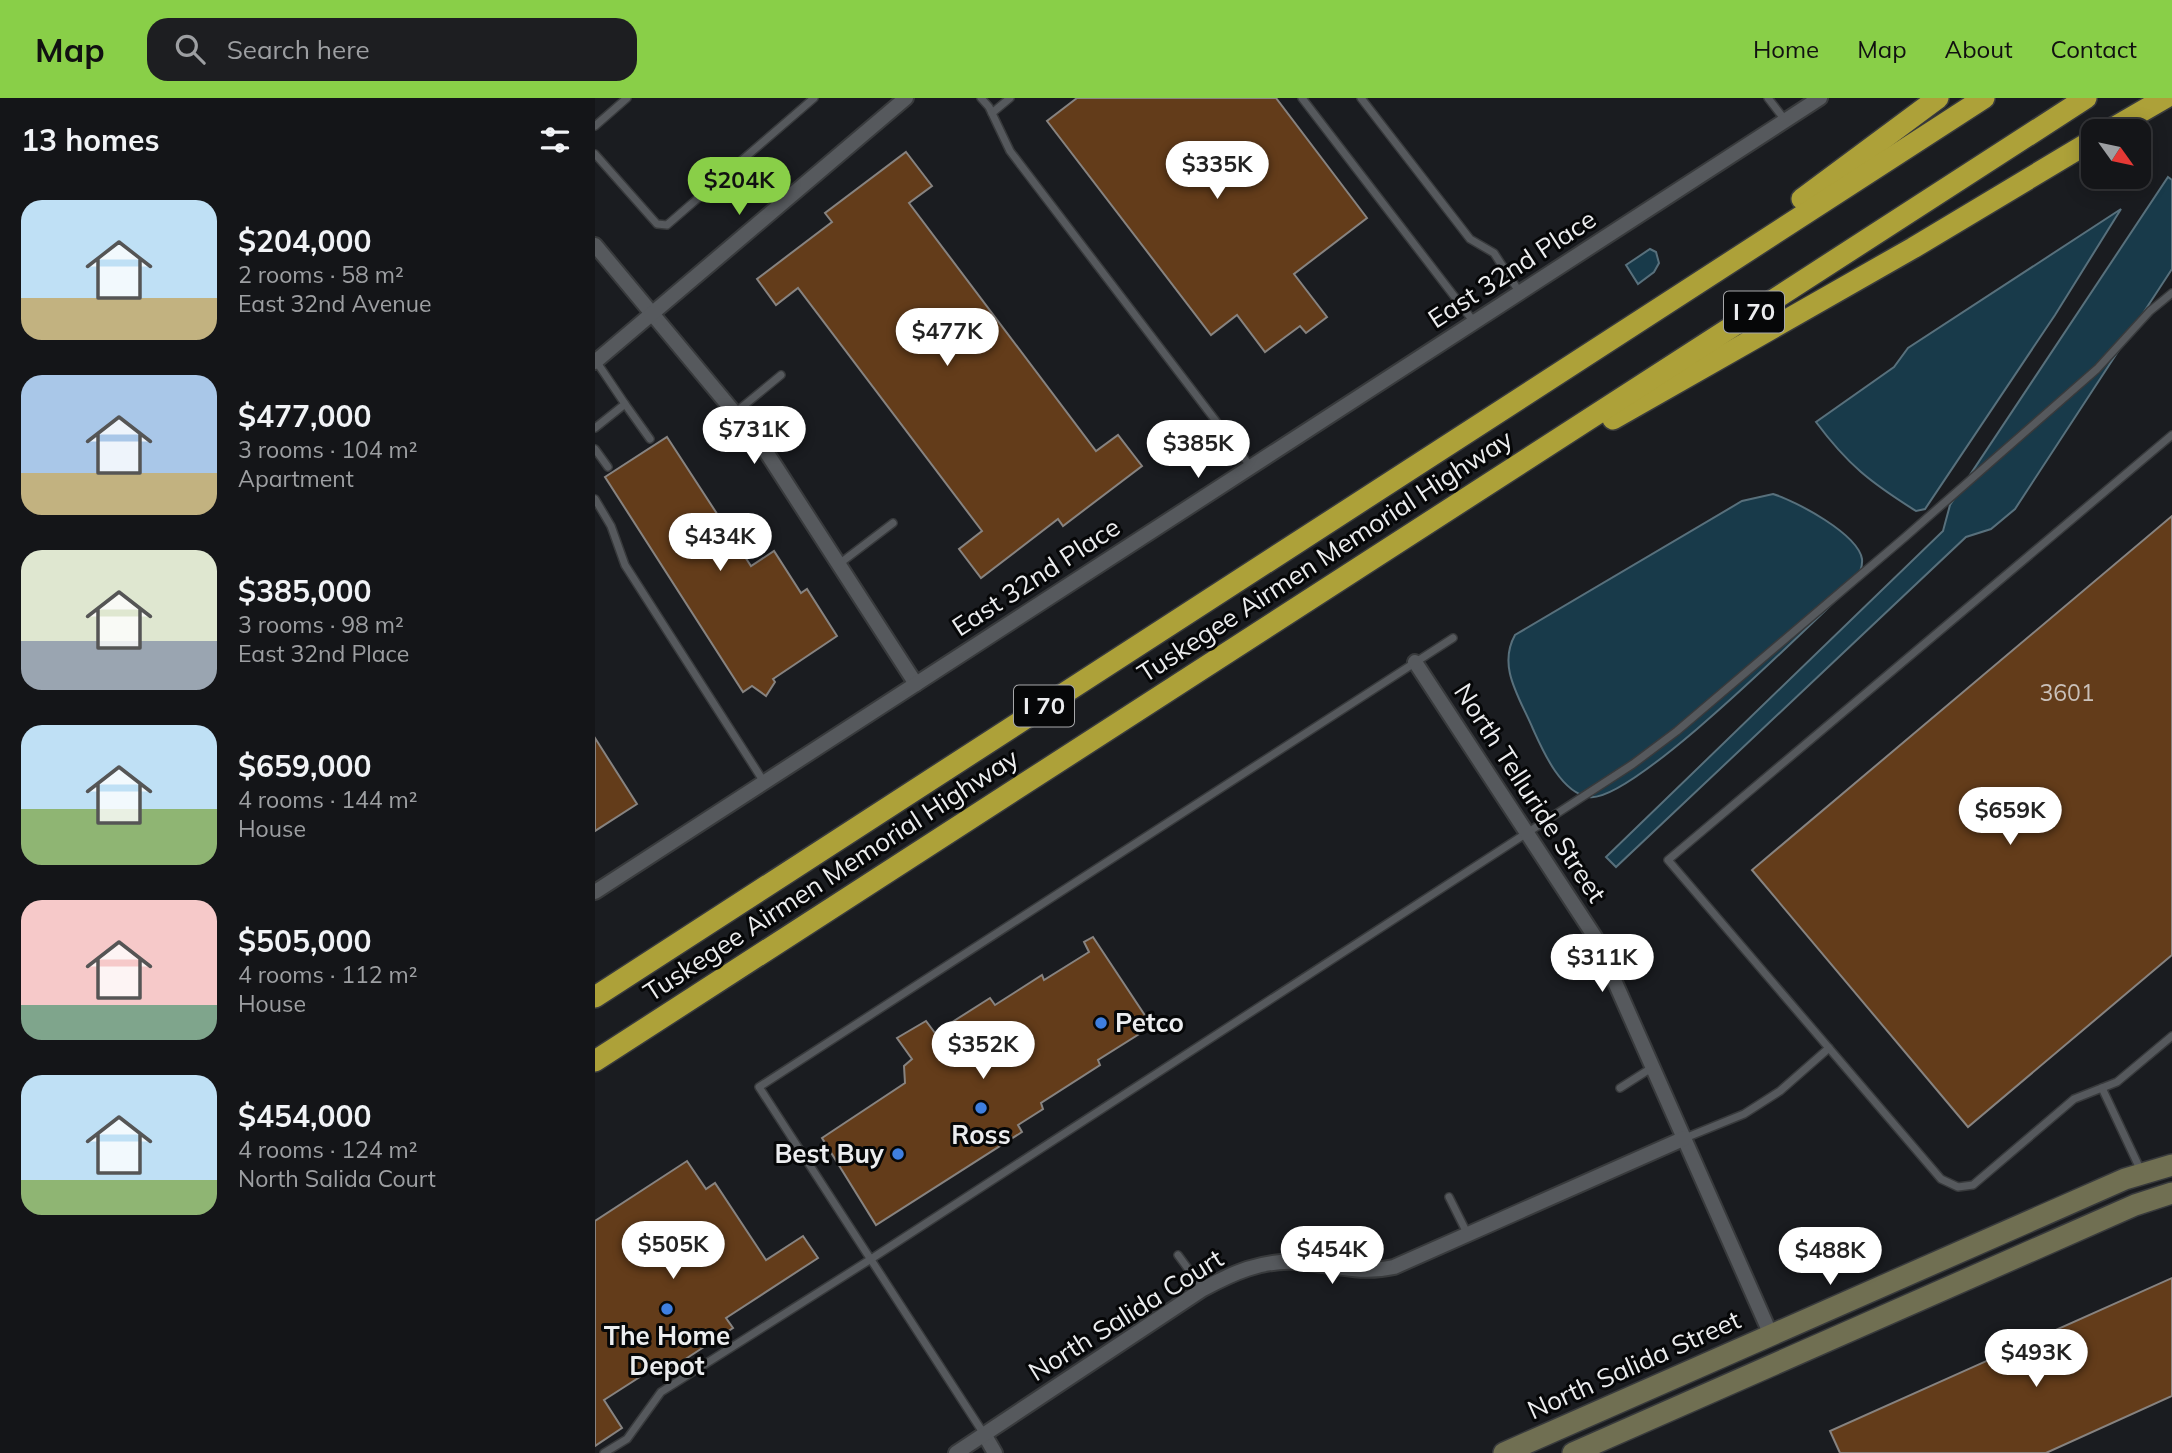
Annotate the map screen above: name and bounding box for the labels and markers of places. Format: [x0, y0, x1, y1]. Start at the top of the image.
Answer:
pin: $335K [1168, 141, 1266, 201]
pin: $204K [690, 158, 788, 217]
pin: $477K [898, 308, 996, 368]
pin: $731K [705, 406, 803, 466]
pin: $385K [1149, 420, 1247, 480]
pin: $434K [671, 514, 769, 573]
pin: $659K [1961, 788, 2059, 847]
pin: $311K [1553, 934, 1651, 994]
place label: Petco [1115, 1006, 1184, 1039]
marker: Petco [1093, 1015, 1109, 1031]
pin: $352K [934, 1021, 1032, 1081]
marker: Ross [973, 1100, 989, 1116]
place label: Ross [951, 1118, 1011, 1151]
place label: Best Buy [774, 1137, 885, 1170]
marker: Best Buy [890, 1146, 906, 1162]
pin: $505K [624, 1222, 722, 1281]
pin: $454K [1283, 1226, 1381, 1286]
pin: $488K [1781, 1228, 1879, 1287]
marker: The Home Depot [659, 1301, 675, 1317]
place label: The Home Depot [604, 1319, 730, 1382]
pin: $493K [1987, 1330, 2085, 1389]

